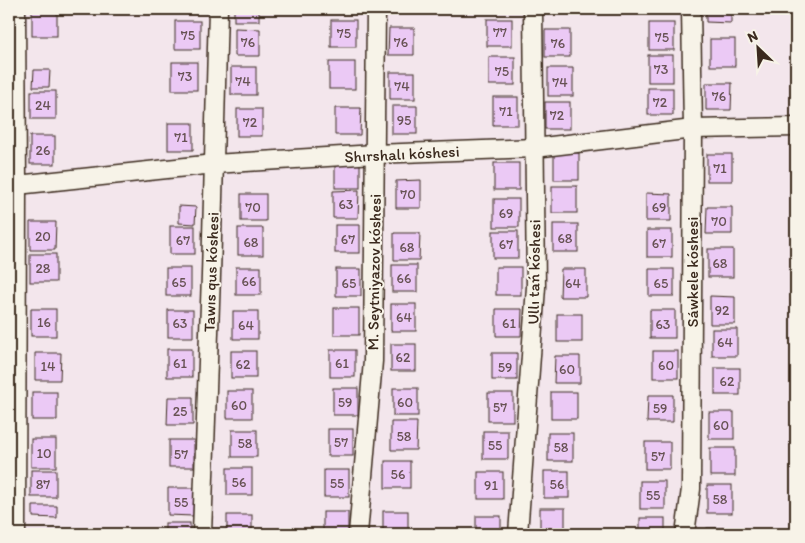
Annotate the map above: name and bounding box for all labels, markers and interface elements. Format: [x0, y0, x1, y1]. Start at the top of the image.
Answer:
north arrow [732, 22, 782, 72]
house number: 77 [493, 24, 507, 41]
house number: 75 [337, 25, 351, 42]
house number: 75 [181, 27, 195, 44]
text: N [745, 27, 761, 46]
house number: 75 [655, 29, 669, 46]
house number: 76 [241, 34, 255, 51]
house number: 76 [394, 34, 408, 51]
house number: 76 [551, 35, 565, 52]
house number: 73 [654, 61, 669, 78]
house number: 75 [495, 63, 509, 80]
house number: 73 [178, 68, 193, 85]
house number: 74 [235, 73, 251, 90]
house number: 74 [552, 74, 568, 91]
house number: 74 [394, 78, 410, 95]
house number: 76 [712, 88, 726, 105]
house number: 72 [653, 94, 668, 111]
house number: 24 [35, 97, 51, 114]
house number: 71 [499, 103, 513, 120]
house number: 72 [550, 107, 565, 124]
house number: 95 [397, 112, 411, 129]
house number: 72 [243, 114, 258, 131]
house number: 71 [174, 129, 188, 146]
street label: Shırshalı kóshesi [344, 141, 460, 167]
house number: 26 [36, 142, 50, 159]
house number: 71 [713, 160, 727, 177]
house number: 70 [400, 186, 416, 203]
street label: M. Seytniyazov kóshesi [363, 194, 385, 350]
house number: 63 [338, 196, 354, 213]
house number: 70 [245, 199, 261, 216]
house number: 69 [652, 199, 666, 216]
house number: 69 [499, 205, 513, 222]
street label: Tawıs qus kóshesi [199, 212, 223, 332]
house number: 70 [711, 213, 727, 230]
street label: Sáwkele kóshesi [683, 217, 702, 327]
street label: Ullı tań kóshesi [524, 219, 544, 325]
house number: 20 [35, 228, 51, 245]
house number: 68 [557, 230, 573, 247]
house number: 67 [341, 231, 355, 248]
house number: 67 [176, 232, 190, 249]
house number: 68 [243, 234, 259, 251]
house number: 67 [652, 235, 666, 252]
house number: 67 [499, 236, 513, 253]
house number: 68 [399, 239, 415, 256]
house number: 68 [712, 255, 728, 272]
house number: 28 [35, 260, 51, 277]
house number: 66 [397, 270, 411, 287]
house number: 66 [242, 273, 256, 290]
house number: 65 [172, 274, 186, 291]
house number: 65 [342, 275, 356, 292]
house number: 64 [565, 275, 581, 292]
house number: 65 [654, 275, 668, 292]
house number: 92 [715, 302, 730, 319]
house number: 64 [396, 309, 412, 326]
house number: 16 [37, 314, 51, 331]
house number: 63 [172, 315, 188, 332]
house number: 61 [502, 315, 516, 332]
house number: 63 [655, 316, 671, 333]
house number: 64 [238, 317, 254, 334]
house number: 64 [717, 334, 733, 351]
house number: 62 [396, 349, 411, 366]
house number: 61 [173, 355, 187, 372]
house number: 61 [335, 355, 349, 372]
house number: 62 [236, 356, 251, 373]
house number: 60 [658, 357, 674, 374]
house number: 14 [41, 358, 56, 375]
house number: 59 [498, 359, 512, 376]
house number: 60 [559, 361, 575, 378]
house number: 62 [720, 373, 735, 390]
house number: 59 [338, 394, 352, 411]
house number: 60 [397, 394, 413, 411]
house number: 60 [231, 397, 247, 414]
house number: 57 [493, 399, 507, 416]
house number: 59 [653, 400, 667, 417]
house number: 25 [173, 403, 187, 420]
house number: 60 [713, 417, 729, 434]
house number: 58 [396, 428, 412, 445]
house number: 57 [334, 434, 348, 451]
house number: 58 [237, 435, 253, 452]
house number: 55 [488, 437, 502, 454]
house number: 58 [553, 439, 569, 456]
house number: 10 [36, 445, 52, 462]
house number: 57 [174, 446, 188, 463]
house number: 57 [651, 448, 665, 465]
house number: 56 [391, 466, 405, 483]
house number: 56 [232, 474, 246, 491]
house number: 55 [330, 475, 344, 492]
house number: 87 [36, 476, 50, 493]
house number: 56 [550, 476, 564, 493]
house number: 91 [484, 477, 498, 494]
house number: 55 [646, 487, 660, 504]
house number: 58 [712, 491, 728, 508]
house number: 55 [174, 494, 188, 511]

